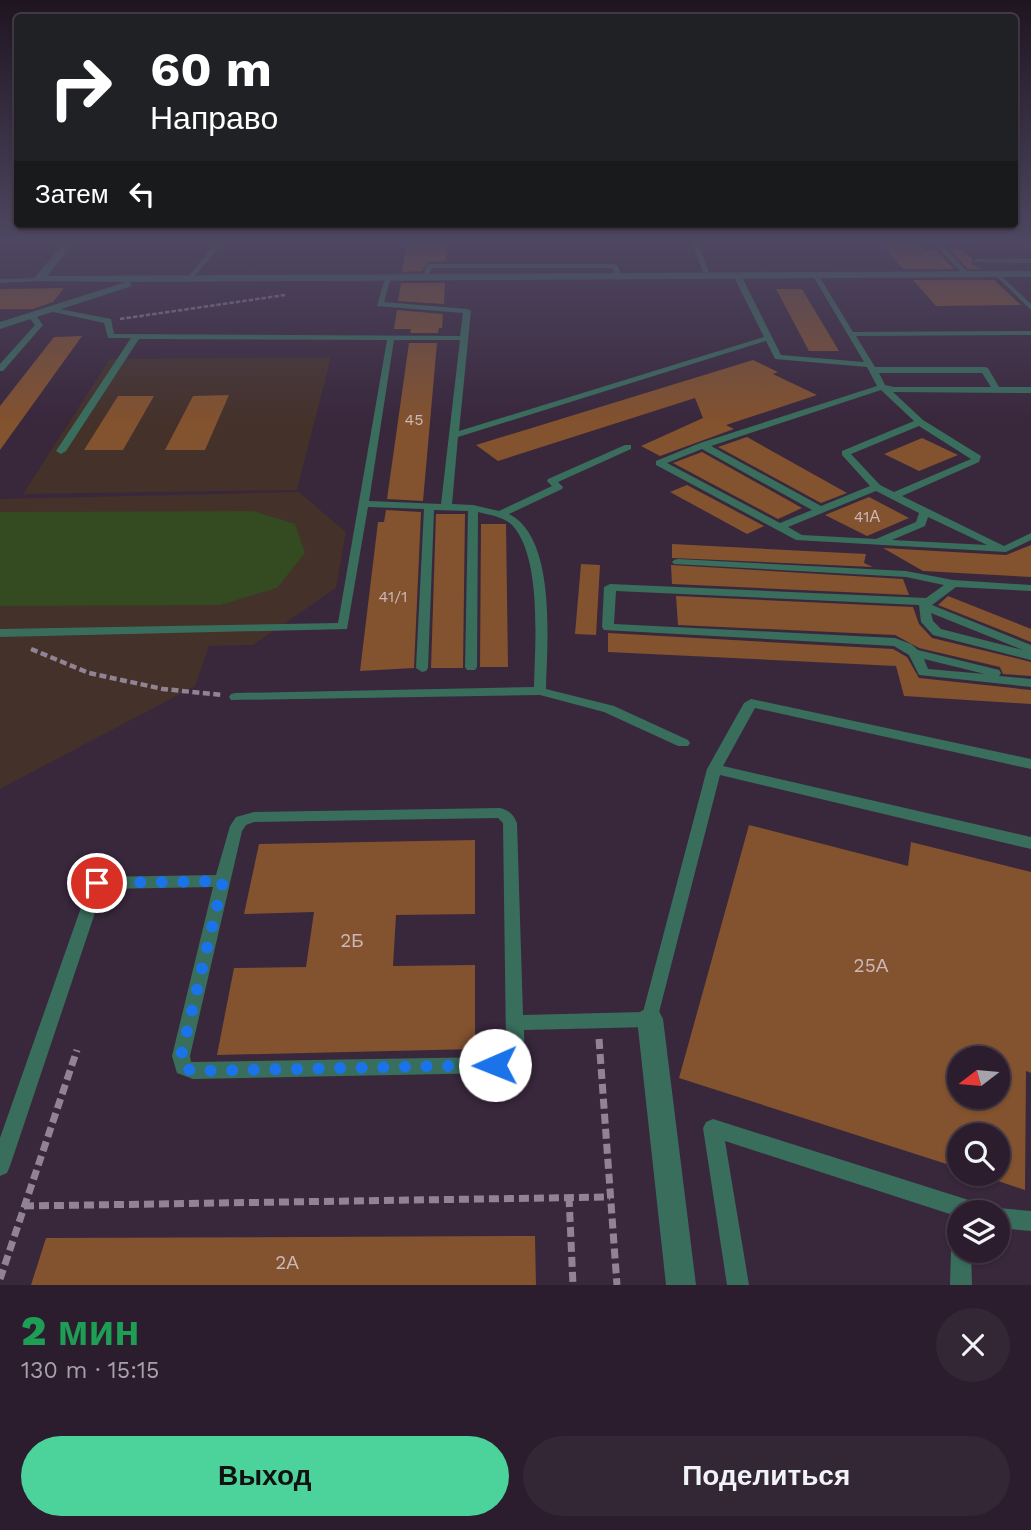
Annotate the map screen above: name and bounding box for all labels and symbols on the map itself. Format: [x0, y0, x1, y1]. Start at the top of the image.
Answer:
house number: 45 [404, 410, 424, 429]
house number: 41А [854, 507, 881, 526]
house number: 41/1 [379, 587, 408, 606]
pin [67, 853, 127, 913]
house number: 2Б [340, 929, 364, 952]
house number: 25А [854, 954, 889, 977]
position arrow [458, 1028, 532, 1102]
north arrow [947, 1046, 1010, 1110]
house number: 2А [275, 1251, 299, 1274]

